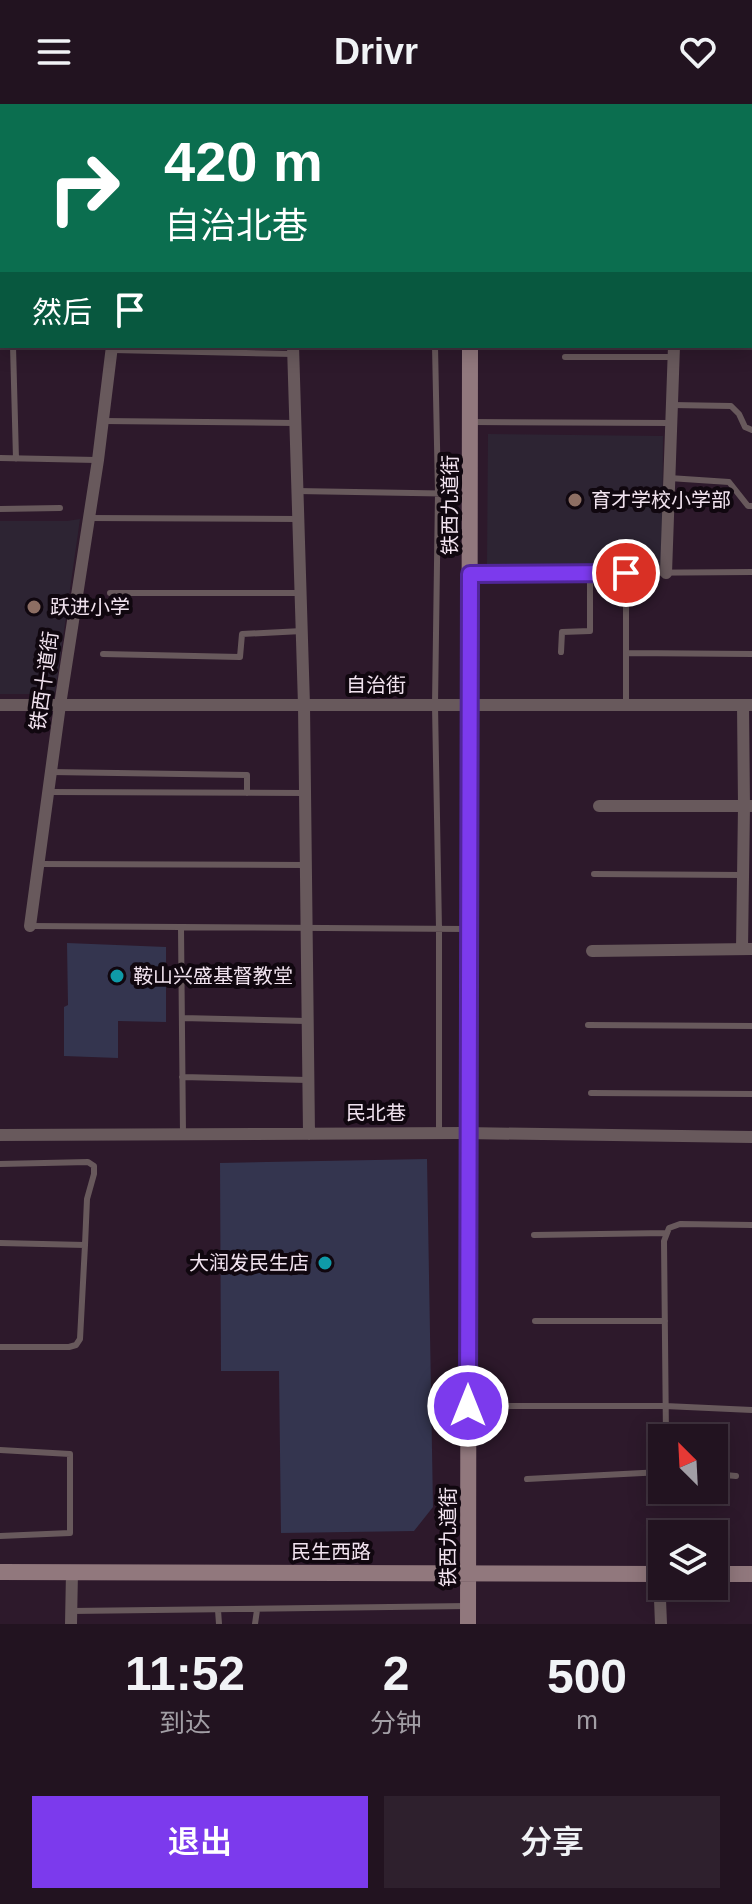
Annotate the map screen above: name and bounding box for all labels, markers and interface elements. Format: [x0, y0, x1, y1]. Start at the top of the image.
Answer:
icon: menu [32, 30, 76, 74]
icon: heart [676, 30, 720, 74]
text: Drivr [334, 31, 418, 72]
text: 420 m [164, 130, 323, 193]
icon: right [32, 136, 136, 240]
text: 自治北巷 [164, 205, 308, 246]
icon: arrive [108, 288, 152, 332]
text: 然后 [32, 296, 92, 329]
street label: 铁西九道街 [439, 455, 461, 555]
place label: 育才学校小学部 [591, 489, 731, 511]
marker: 育才学校小学部 [566, 491, 584, 509]
pin [592, 539, 660, 607]
icon: arrive [604, 551, 648, 595]
place label: 跃进小学 [50, 596, 130, 618]
marker: 跃进小学 [25, 598, 43, 616]
street label: 铁西十道街 [26, 630, 62, 732]
street label: 自治街 [346, 674, 406, 696]
place label: 鞍山兴盛基督教堂 [133, 965, 293, 987]
marker: 鞍山兴盛基督教堂 [108, 967, 126, 985]
street label: 民北巷 [346, 1102, 406, 1124]
place label: 大润发民生店 [189, 1252, 309, 1274]
marker: 大润发民生店 [316, 1254, 334, 1272]
position arrow [426, 1364, 510, 1448]
north arrow [648, 1424, 728, 1504]
map controls [648, 1424, 728, 1600]
street label: 铁西九道街 [437, 1487, 459, 1587]
button: layers [648, 1520, 728, 1600]
street label: 民生西路 [291, 1541, 371, 1563]
text: 11:52 [125, 1647, 245, 1700]
text: 2 [383, 1647, 409, 1700]
text: 500 [547, 1650, 627, 1703]
text: m [576, 1705, 598, 1735]
text: 到达 [159, 1708, 211, 1738]
text: 分钟 [370, 1708, 422, 1738]
button: 退出 [32, 1796, 368, 1888]
button: 分享 [384, 1796, 720, 1888]

